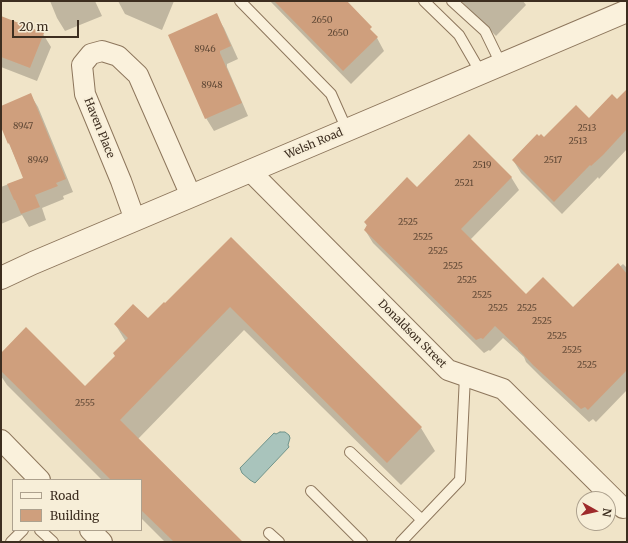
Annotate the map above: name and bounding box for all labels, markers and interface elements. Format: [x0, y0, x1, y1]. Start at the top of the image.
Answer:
scale bar [14, 12, 81, 38]
house number: 2650 [311, 15, 333, 25]
text: 20 m [19, 19, 48, 34]
house number: 2650 [327, 28, 349, 38]
house number: 8946 [194, 44, 216, 54]
house number: 8948 [201, 80, 223, 90]
street label: Haven Place [81, 96, 117, 160]
house number: 8947 [13, 121, 33, 131]
house number: 2513 [578, 123, 596, 133]
street label: Welsh Road [283, 126, 345, 162]
house number: 2513 [569, 136, 587, 146]
house number: 8949 [28, 155, 48, 165]
house number: 2517 [544, 155, 562, 165]
house number: 2519 [473, 160, 491, 170]
house number: 2521 [454, 178, 474, 188]
house number: 2525 [398, 217, 418, 227]
house number: 2525 [413, 232, 433, 242]
house number: 2525 [428, 246, 448, 256]
house number: 2525 [443, 261, 463, 271]
house number: 2525 [457, 275, 477, 285]
house number: 2525 [472, 290, 492, 300]
street label: Donaldson Street [375, 297, 449, 371]
house number: 2525 [488, 303, 508, 313]
house number: 2525 [517, 303, 537, 313]
house number: 2525 [532, 316, 552, 326]
house number: 2525 [547, 331, 567, 341]
house number: 2525 [562, 345, 582, 355]
house number: 2525 [577, 360, 597, 370]
house number: 2555 [75, 398, 95, 408]
legend [12, 479, 142, 531]
text: Road [50, 488, 79, 503]
north arrow [576, 491, 616, 531]
text: N [599, 507, 614, 518]
text: Building [50, 508, 99, 523]

